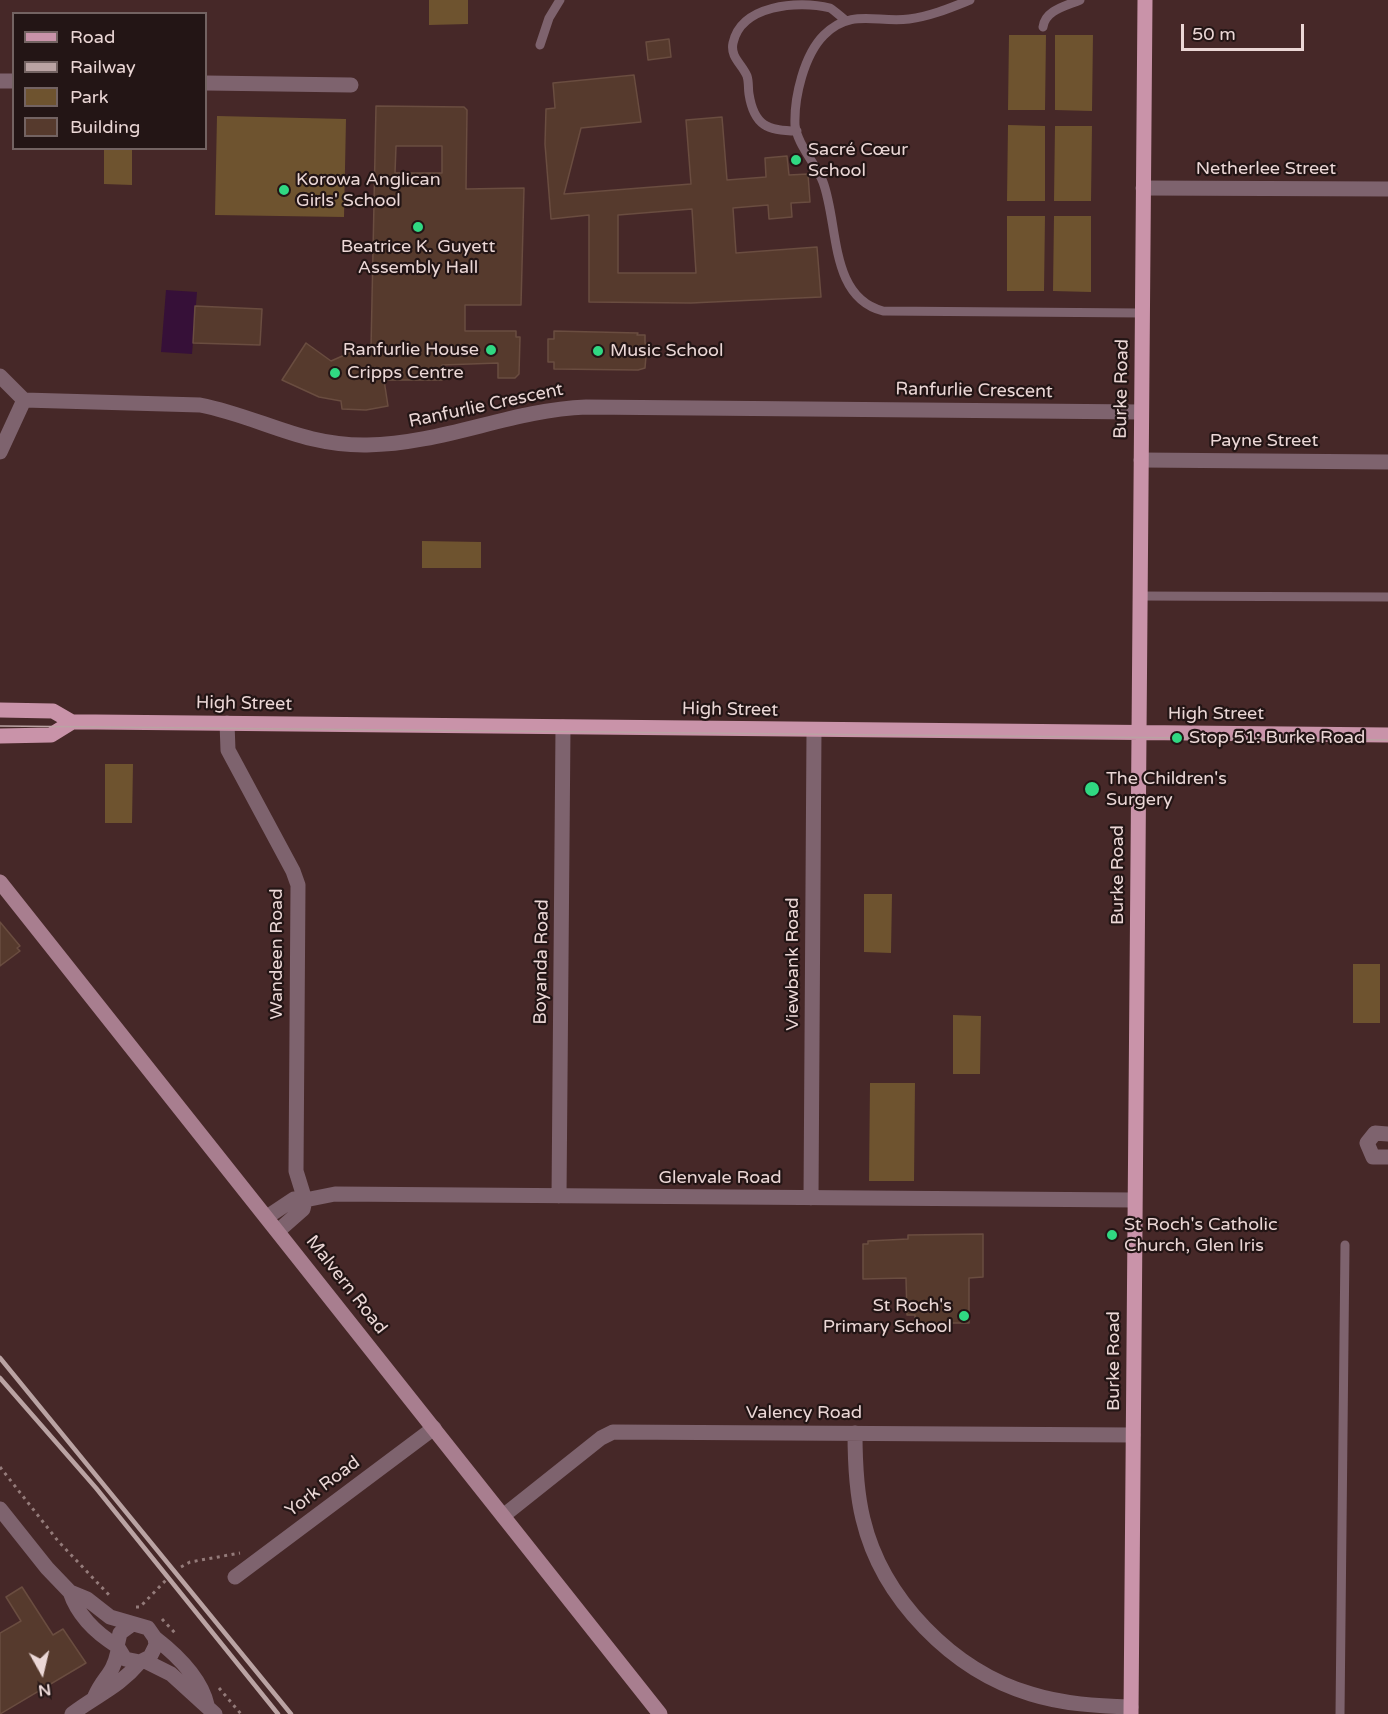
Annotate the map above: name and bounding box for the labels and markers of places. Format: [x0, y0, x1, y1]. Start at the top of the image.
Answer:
place label: Sacré Cœur School [808, 139, 908, 182]
marker: Sacré Cœur School [789, 153, 803, 167]
place label: Korowa Anglican Girls' School [296, 169, 441, 212]
marker: Korowa Anglican Girls' School [277, 183, 291, 197]
marker: Beatrice K. Guyett Assembly Hall [411, 220, 425, 234]
place label: Beatrice K. Guyett Assembly Hall [341, 236, 495, 278]
place label: Ranfurlie House [343, 339, 479, 361]
place label: Music School [610, 340, 724, 362]
marker: Ranfurlie House [484, 343, 498, 357]
marker: Music School [591, 344, 605, 358]
place label: Cripps Centre [347, 362, 464, 384]
marker: Cripps Centre [328, 366, 342, 380]
place label: Stop 51: Burke Road [1189, 727, 1365, 749]
marker: Stop 51: Burke Road [1170, 731, 1184, 745]
place label: The Children's Surgery [1106, 768, 1227, 810]
marker: The Children's Surgery [1083, 780, 1101, 798]
place label: St Roch's Catholic Church, Glen Iris [1124, 1214, 1278, 1256]
marker: St Roch's Catholic Church, Glen Iris [1105, 1228, 1119, 1242]
place label: St Roch's Primary School [823, 1295, 952, 1338]
marker: St Roch's Primary School [957, 1309, 971, 1323]

